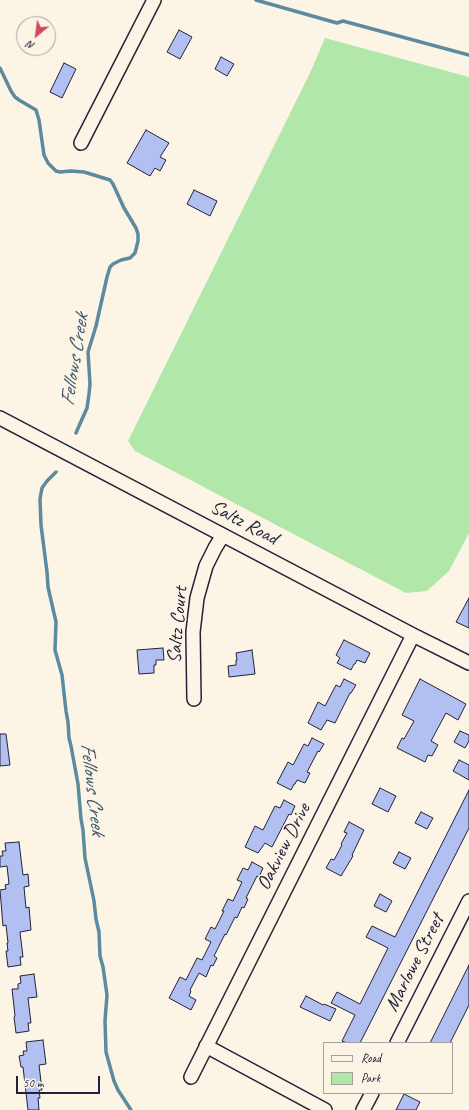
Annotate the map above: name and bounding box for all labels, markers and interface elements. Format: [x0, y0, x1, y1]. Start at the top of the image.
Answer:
north arrow [16, 16, 56, 56]
text: N [24, 38, 37, 53]
water label: Fellows Creek [55, 312, 95, 408]
street label: Saltz Road [206, 495, 282, 551]
street label: Saltz Court [163, 586, 193, 664]
water label: Fellows Creek [74, 741, 110, 837]
street label: Oakview Drive [252, 800, 316, 894]
street label: Marlowe Street [380, 910, 450, 1016]
legend [323, 1042, 453, 1094]
text: Road [361, 1050, 381, 1066]
scale bar [18, 1068, 102, 1094]
text: Park [361, 1070, 380, 1086]
text: 50 m [23, 1075, 43, 1091]

